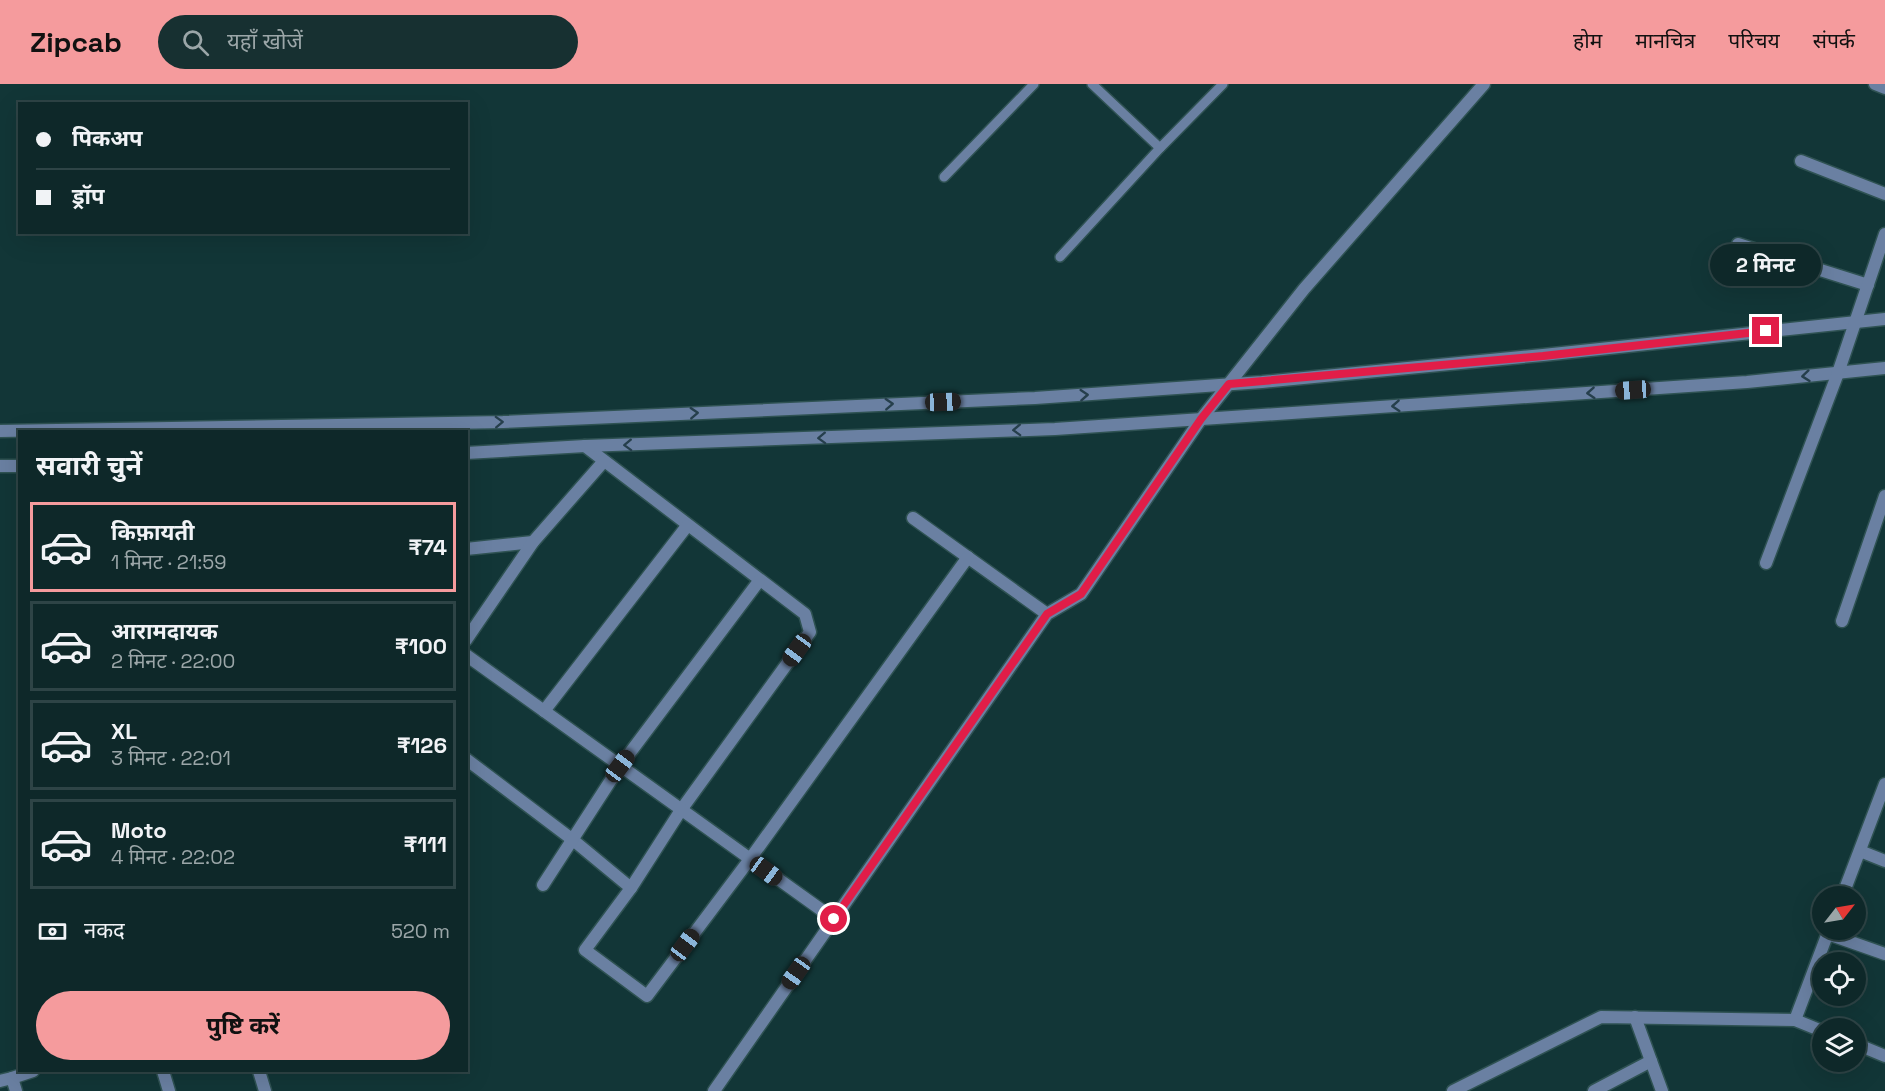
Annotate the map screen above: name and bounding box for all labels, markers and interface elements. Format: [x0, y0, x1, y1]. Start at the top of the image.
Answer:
search box [158, 15, 578, 69]
text: Zipcab [30, 24, 122, 60]
icon: search [179, 26, 212, 59]
text: यहाँ खोजें [227, 27, 303, 55]
text: होम [1573, 27, 1602, 54]
text: मानचित्र [1635, 27, 1695, 54]
text: परिचय [1728, 27, 1780, 54]
text: संपर्क [1813, 27, 1855, 54]
text: पिकअप [72, 124, 143, 152]
text: ड्रॉप [72, 182, 105, 210]
callout: 2 मिनट [1710, 244, 1822, 286]
text: 2 मिनट [1736, 252, 1795, 278]
route end [1752, 317, 1779, 344]
one-way arrow [1801, 369, 1810, 382]
car [1614, 380, 1652, 400]
one-way arrow [1586, 386, 1595, 399]
one-way arrow [1079, 388, 1088, 401]
car [925, 392, 961, 412]
one-way arrow [885, 398, 894, 411]
one-way arrow [1391, 399, 1401, 412]
one-way arrow [690, 407, 699, 419]
one-way arrow [495, 415, 504, 428]
one-way arrow [1013, 424, 1022, 437]
one-way arrow [818, 432, 827, 444]
one-way arrow [623, 438, 632, 451]
text: सवारी चुनें [36, 448, 142, 483]
text: किफ़ायती [111, 518, 195, 546]
icon: car [39, 520, 93, 574]
text: ₹74 [408, 533, 447, 561]
text: 1 मिनट · 21:59 [111, 549, 227, 575]
text: आरामदायक [111, 617, 218, 645]
icon: car [39, 619, 93, 673]
car [779, 630, 815, 670]
text: ₹100 [395, 632, 447, 660]
text: 2 मिनट · 22:00 [111, 648, 235, 674]
text: XL [111, 717, 137, 745]
icon: car [39, 718, 93, 772]
text: ₹126 [397, 731, 447, 759]
text: 3 मिनट · 22:01 [111, 745, 231, 771]
car [602, 746, 638, 786]
text: Moto [111, 816, 167, 844]
icon: car [39, 817, 93, 871]
text: ₹111 [403, 830, 447, 858]
text: 4 मिनट · 22:02 [111, 844, 235, 870]
car [746, 853, 786, 889]
north arrow [1812, 886, 1866, 940]
map controls [1812, 886, 1866, 1072]
route start [820, 905, 847, 932]
icon: cash [36, 915, 69, 948]
text: नकद [84, 916, 125, 944]
text: 520 m [391, 918, 450, 944]
car [667, 925, 703, 965]
button: locate [1812, 952, 1866, 1006]
car [778, 953, 814, 993]
button: पुष्टि करें [36, 991, 450, 1060]
button: layers [1812, 1018, 1866, 1072]

